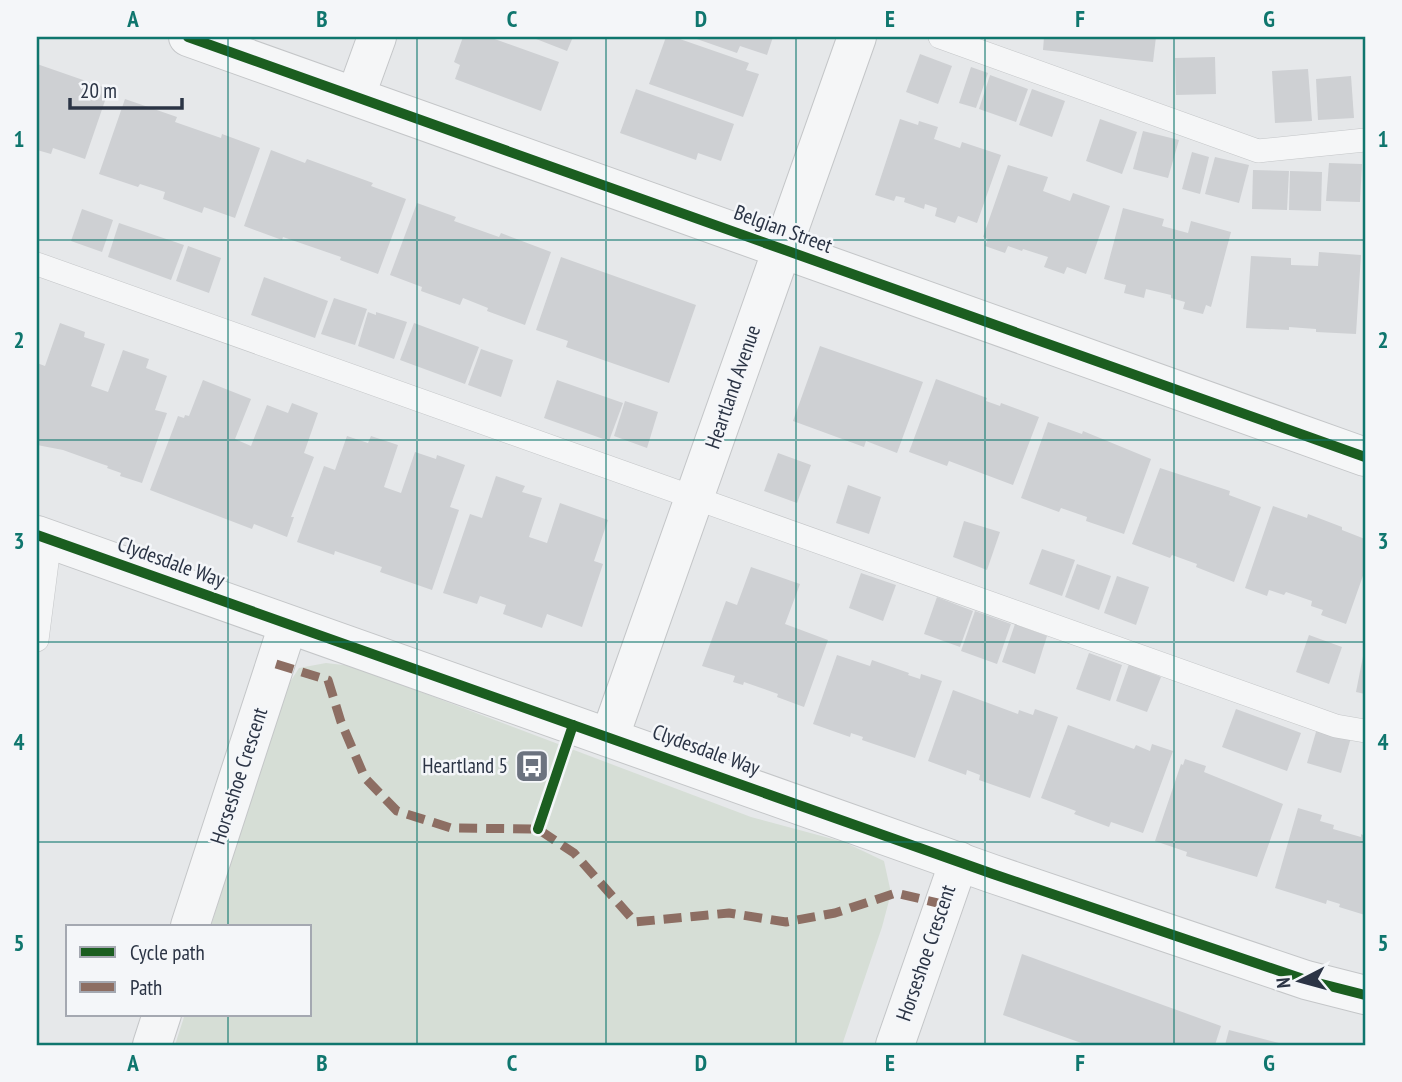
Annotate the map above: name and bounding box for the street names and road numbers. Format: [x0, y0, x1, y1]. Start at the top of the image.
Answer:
street label: Belgian Street [730, 198, 836, 259]
street label: Heartland Avenue [699, 321, 766, 452]
street label: Clydesdale Way [114, 530, 229, 593]
street label: Horseshoe Crescent [204, 704, 273, 848]
street label: Clydesdale Way [649, 718, 764, 781]
street label: Horseshoe Crescent [890, 881, 961, 1024]

